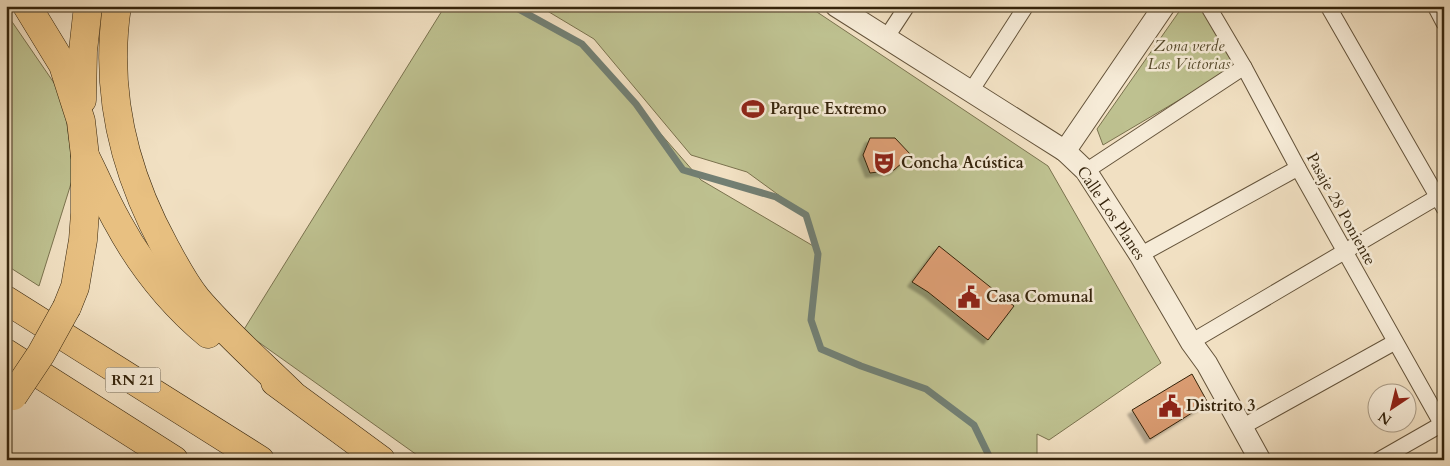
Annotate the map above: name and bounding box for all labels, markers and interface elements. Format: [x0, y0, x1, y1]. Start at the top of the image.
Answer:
park label: Zona verde Las Victorias [1147, 35, 1231, 75]
sports icon: Parque Extremo [740, 96, 766, 122]
place label: Parque Extremo [770, 98, 887, 120]
street label: Pasaje 28 Poniente [1301, 149, 1381, 269]
theatre icon: Concha Acústica [871, 150, 897, 176]
place label: Concha Acústica [901, 152, 1024, 174]
street label: Calle Los Planes [1071, 162, 1151, 264]
public building icon: Casa Comunal [956, 284, 982, 310]
place label: Casa Comunal [986, 286, 1094, 308]
road number: RN 21 [106, 368, 160, 392]
north arrow [1368, 384, 1418, 434]
public building icon: Distrito 3 [1157, 393, 1183, 419]
place label: Distrito 3 [1186, 395, 1255, 417]
text: N [1374, 407, 1395, 430]

